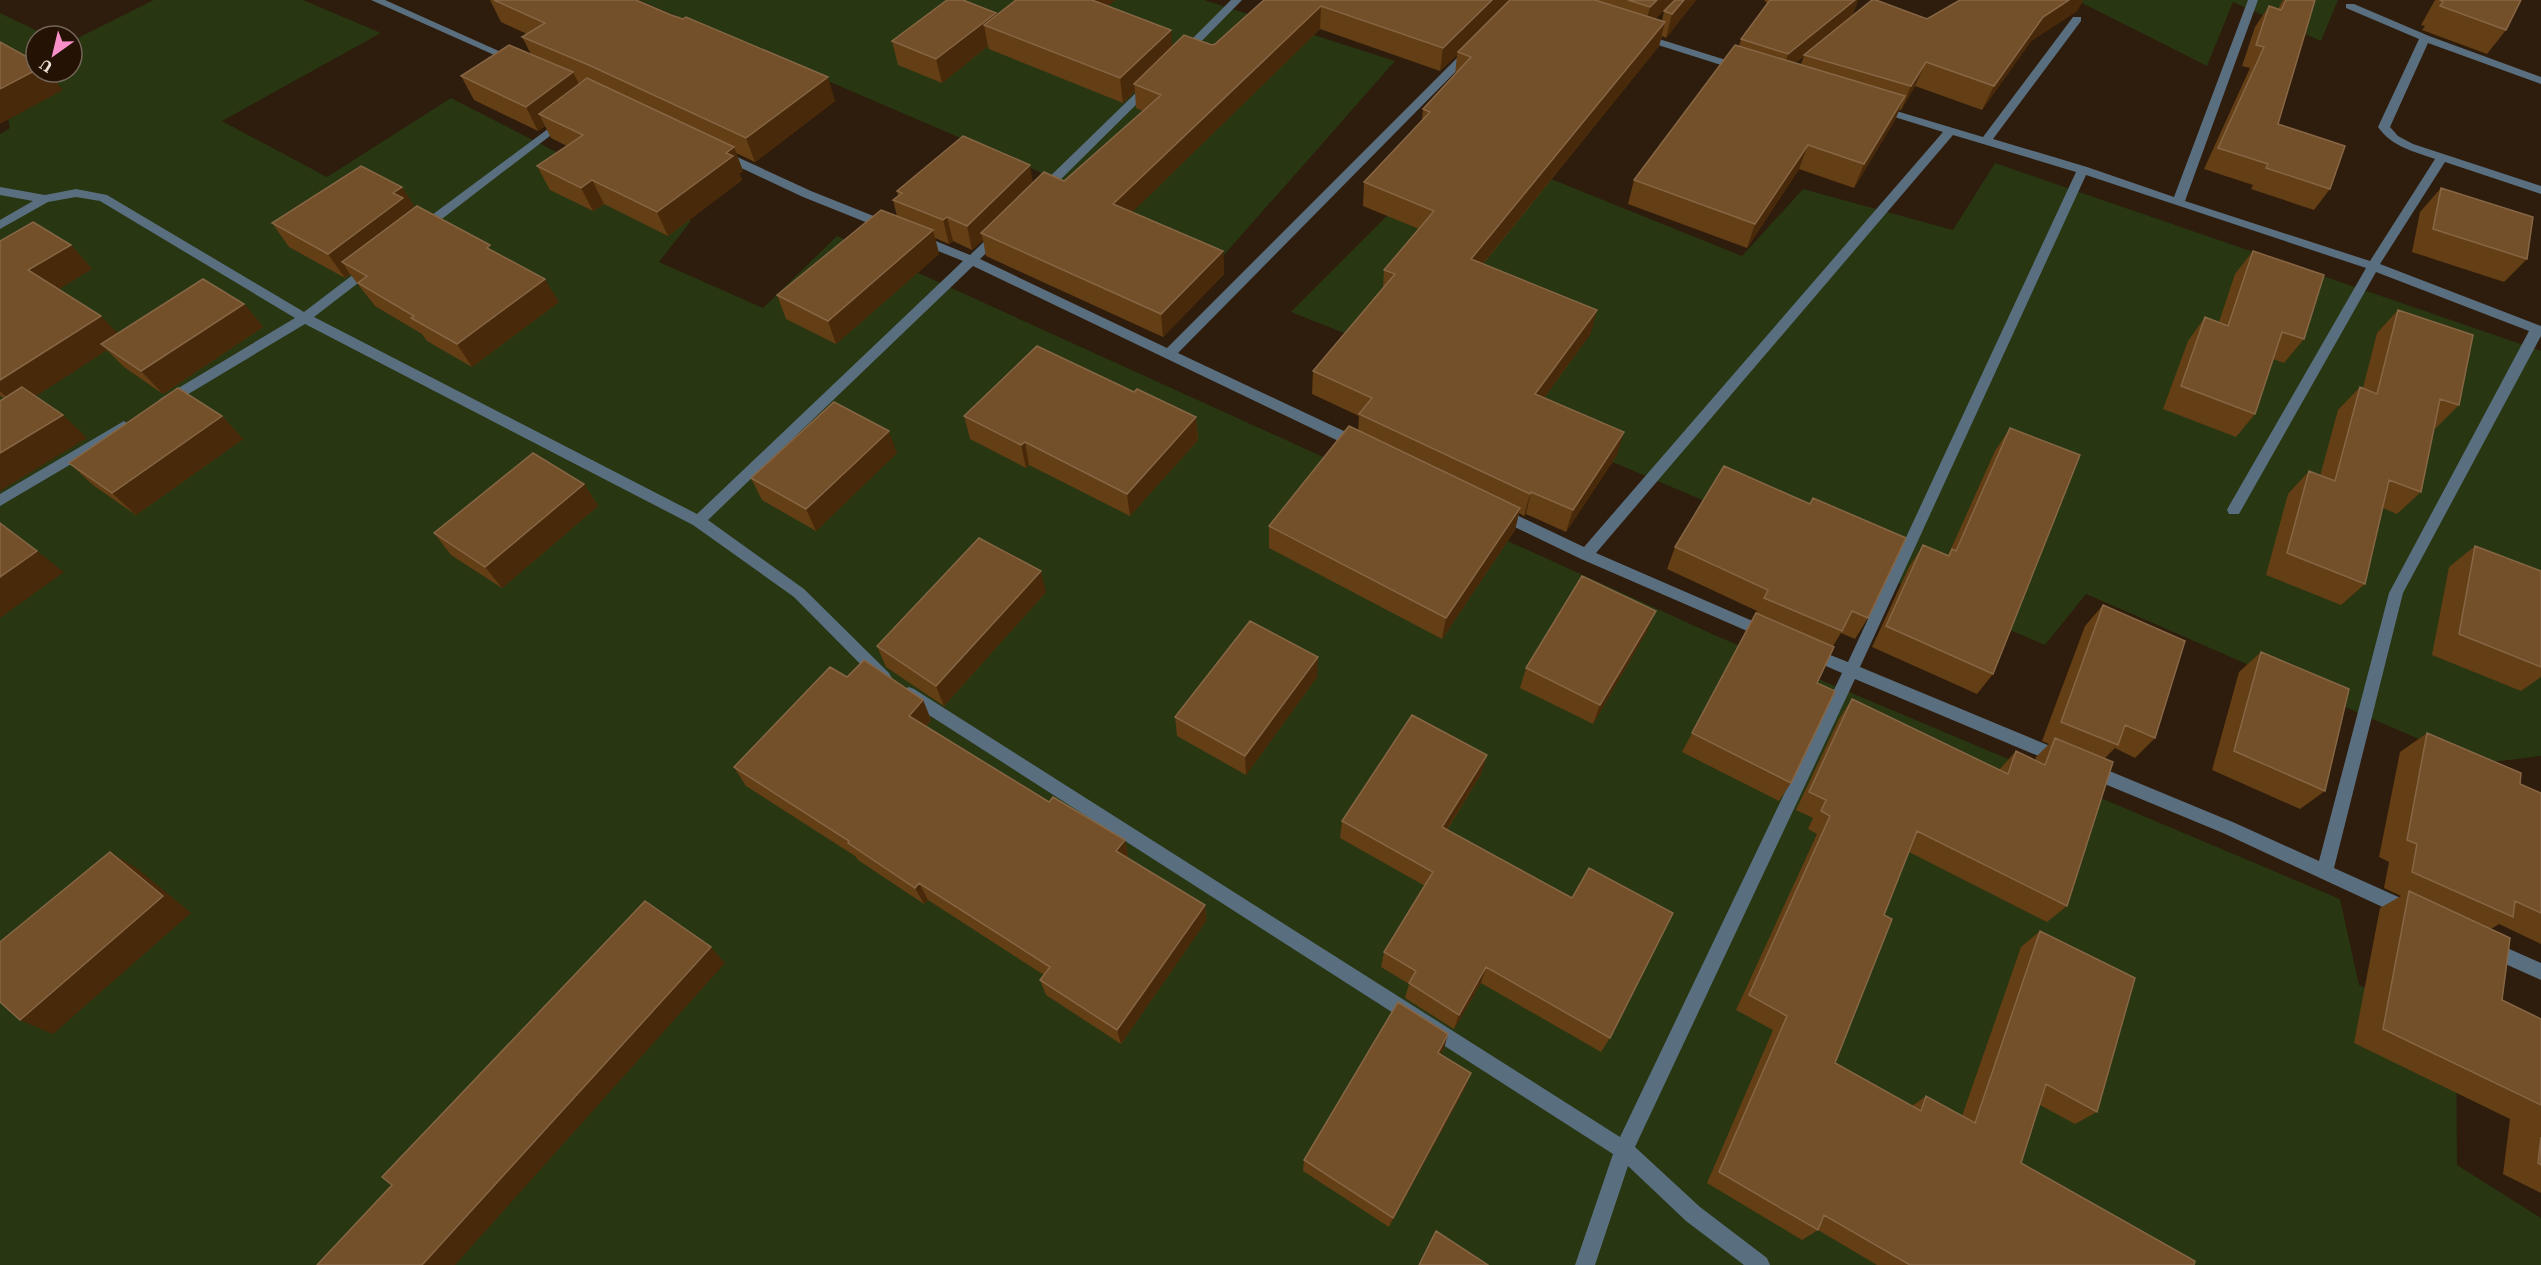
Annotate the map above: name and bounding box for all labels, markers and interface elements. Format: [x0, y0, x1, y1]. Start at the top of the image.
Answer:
north arrow [24, 24, 84, 84]
text: U [34, 54, 57, 79]

